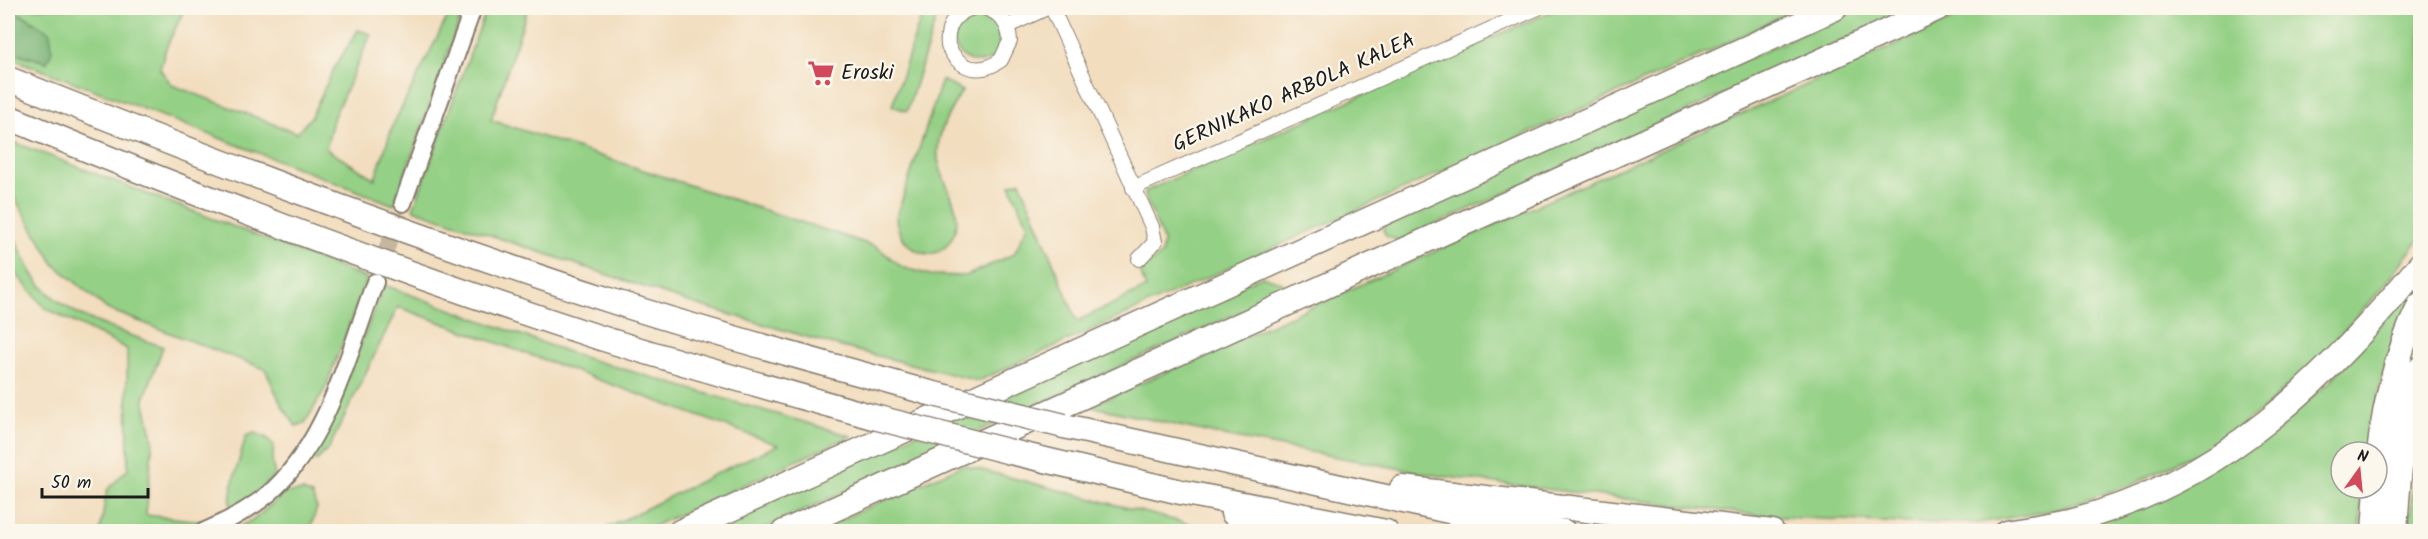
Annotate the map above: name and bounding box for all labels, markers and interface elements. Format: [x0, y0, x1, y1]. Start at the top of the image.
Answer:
street label: GERNIKAKO ARBOLA KALEA [1167, 25, 1421, 161]
place label: Eroski [841, 57, 895, 90]
supermarket icon: Eroski [806, 58, 836, 88]
north arrow [2329, 440, 2389, 500]
text: N [2354, 444, 2371, 470]
scale bar [42, 461, 148, 499]
text: 50 m [51, 469, 91, 498]

